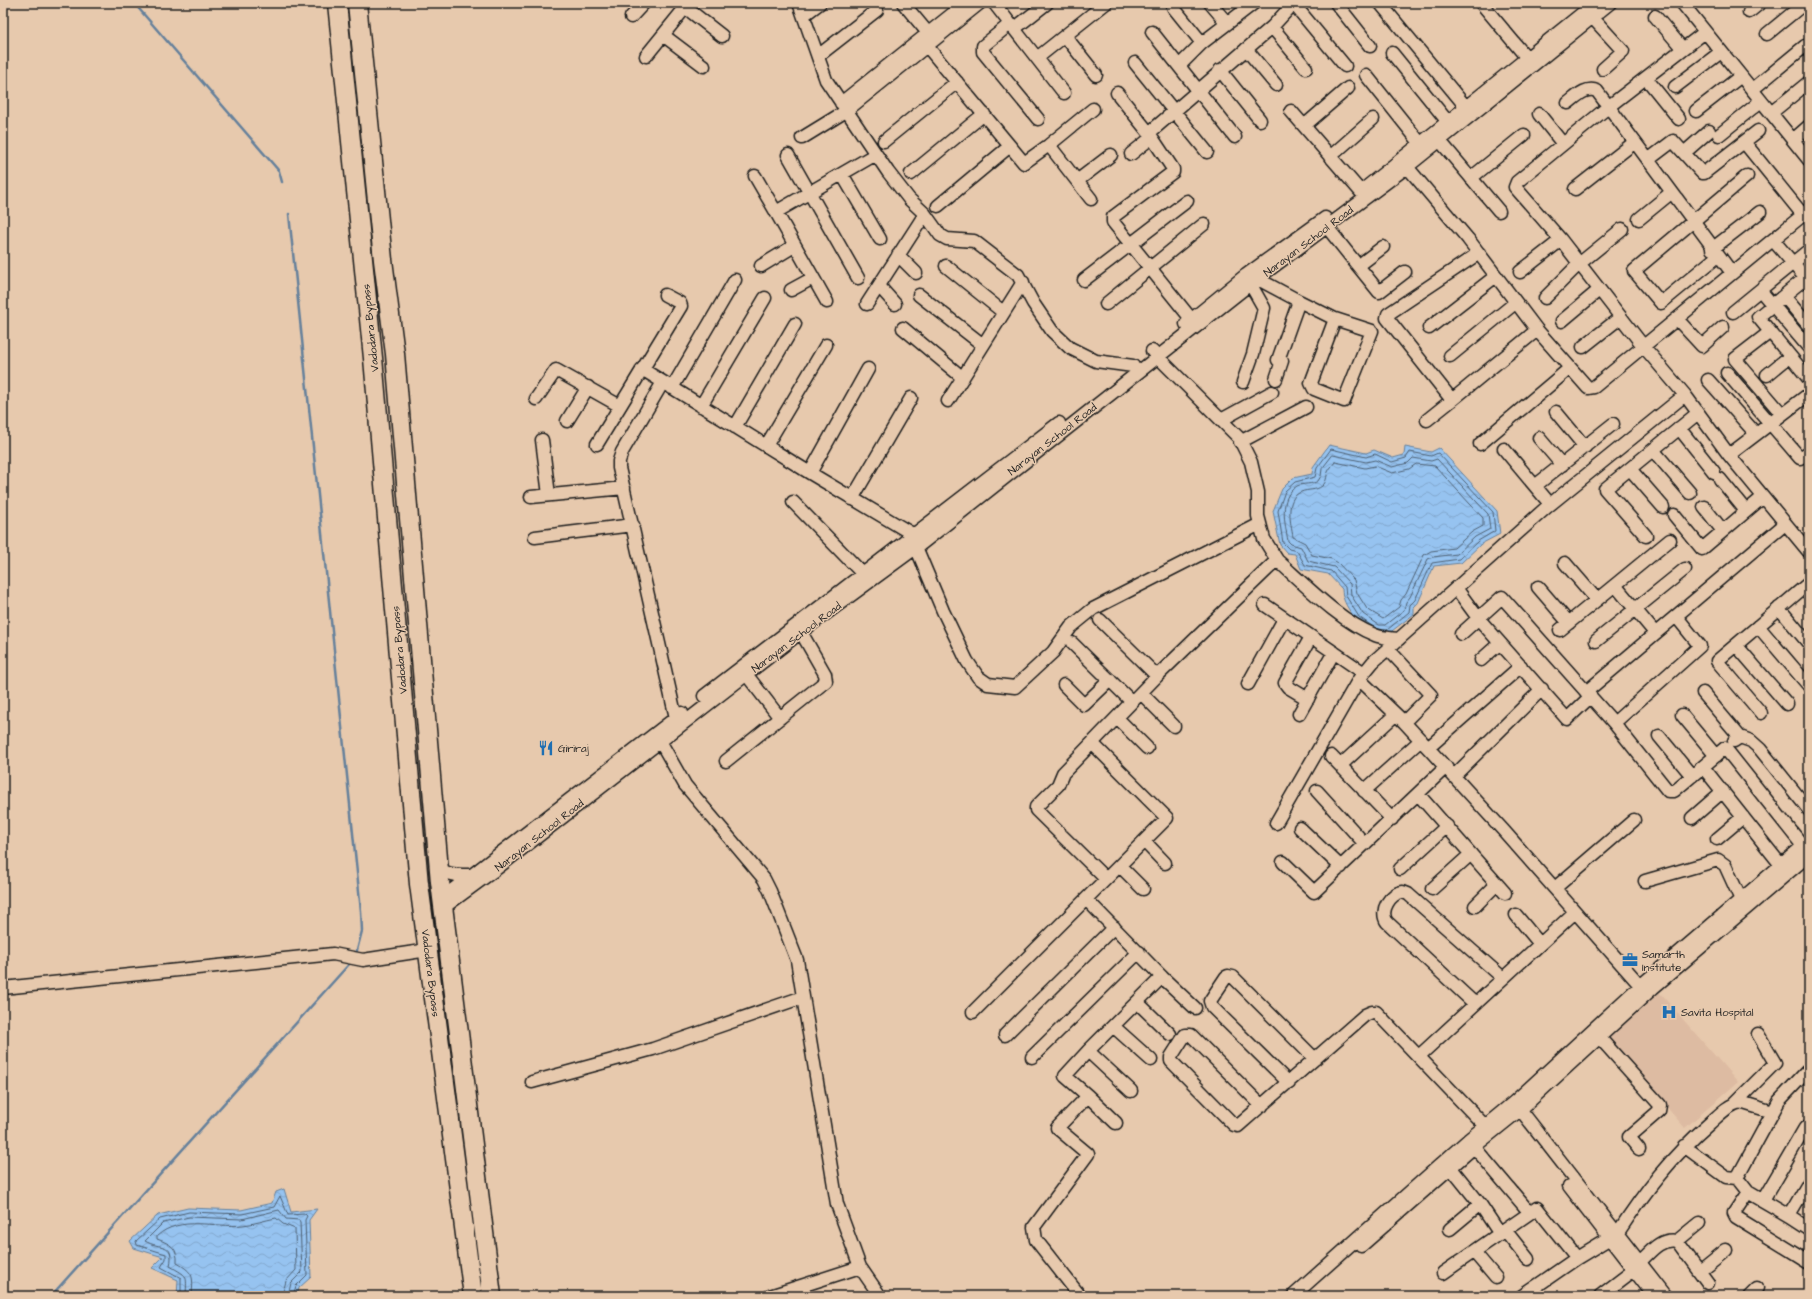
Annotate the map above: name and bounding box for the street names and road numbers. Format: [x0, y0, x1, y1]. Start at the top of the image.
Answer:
street label: Narayan School Road [1260, 202, 1357, 281]
street label: Vadodara Bypass [358, 283, 384, 373]
street label: Narayan School Road [1005, 400, 1101, 480]
street label: Narayan School Road [748, 598, 845, 677]
street label: Vadodara Bypass [388, 605, 412, 695]
street label: Narayan School Road [492, 796, 588, 876]
street label: Vadodara Bypass [417, 928, 443, 1018]

